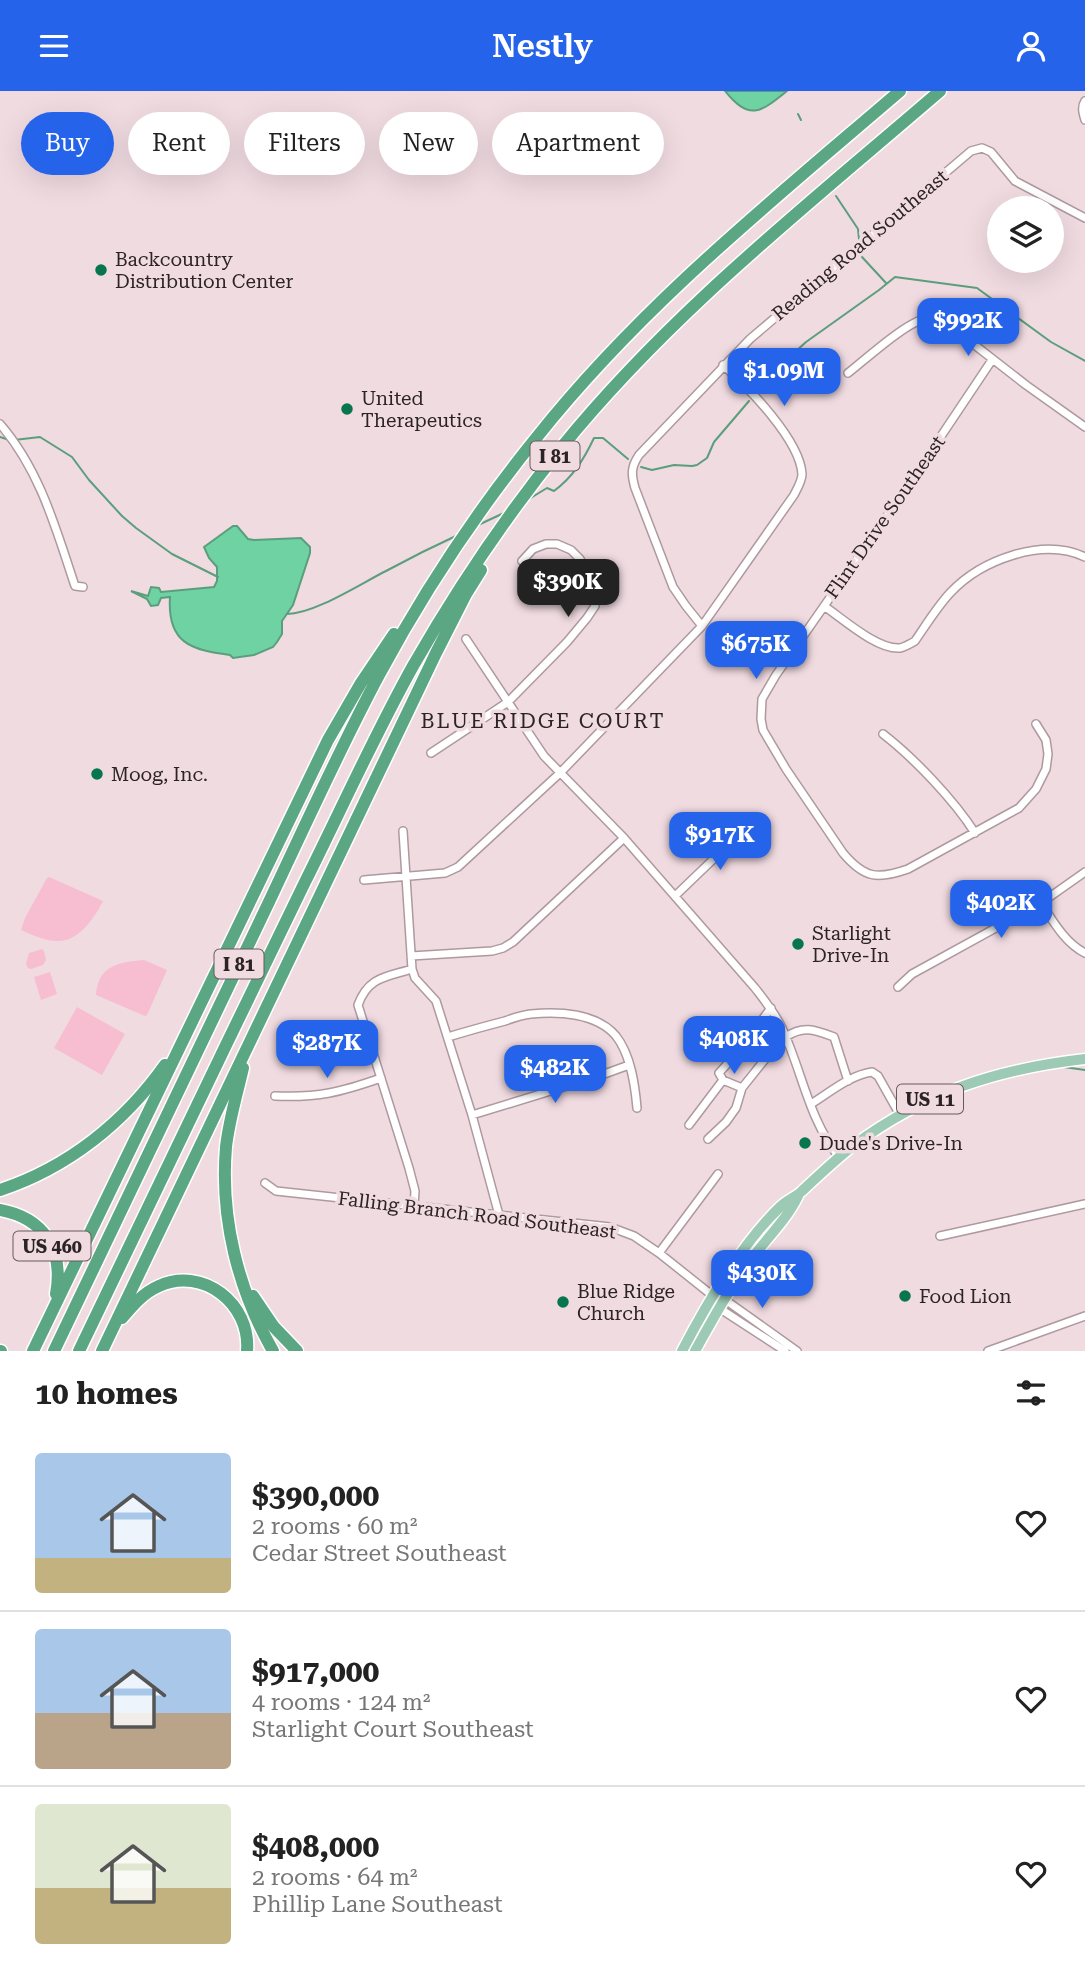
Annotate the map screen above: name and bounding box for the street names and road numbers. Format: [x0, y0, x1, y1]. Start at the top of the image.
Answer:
street label: Reading Road Southeast [767, 165, 953, 325]
street label: Flint Drive Southeast [820, 431, 950, 603]
road number: I 81 [530, 442, 580, 471]
road number: I 81 [215, 949, 264, 979]
road number: US 11 [897, 1084, 963, 1114]
street label: Falling Branch Road Southeast [337, 1187, 617, 1243]
road number: US 460 [14, 1231, 90, 1261]

